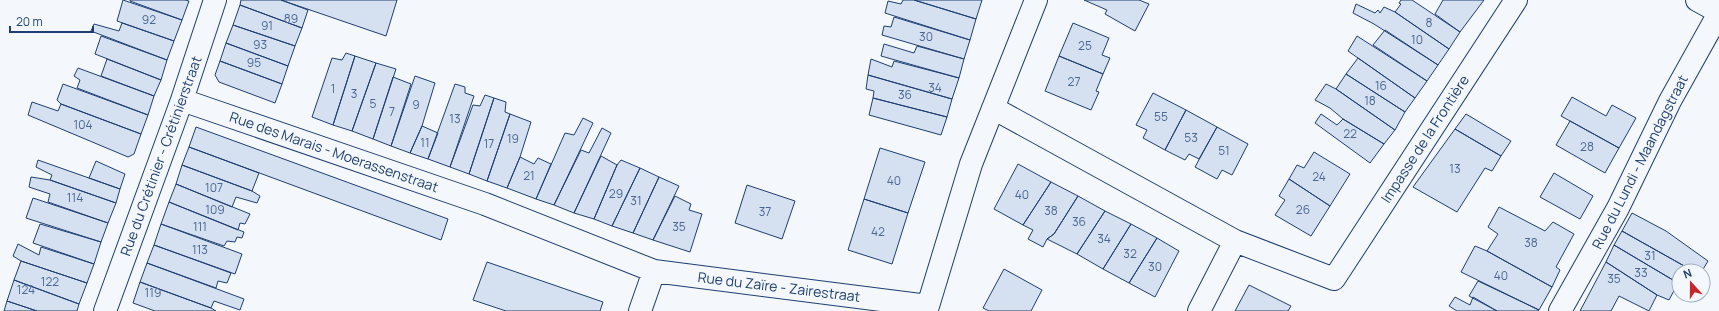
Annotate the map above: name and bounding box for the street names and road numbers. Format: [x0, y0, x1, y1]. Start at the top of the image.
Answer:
street label: Rue du Crétinier - Crétinierstraat [115, 53, 206, 258]
street label: Impasse de la Frontière [1376, 71, 1473, 206]
street label: Rue du Lundi - Maandagstraat [1587, 71, 1692, 252]
street label: Rue des Marais - Moerassenstraat [227, 107, 441, 196]
street label: Rue du Zaïre - Zairestraat [697, 267, 862, 306]

